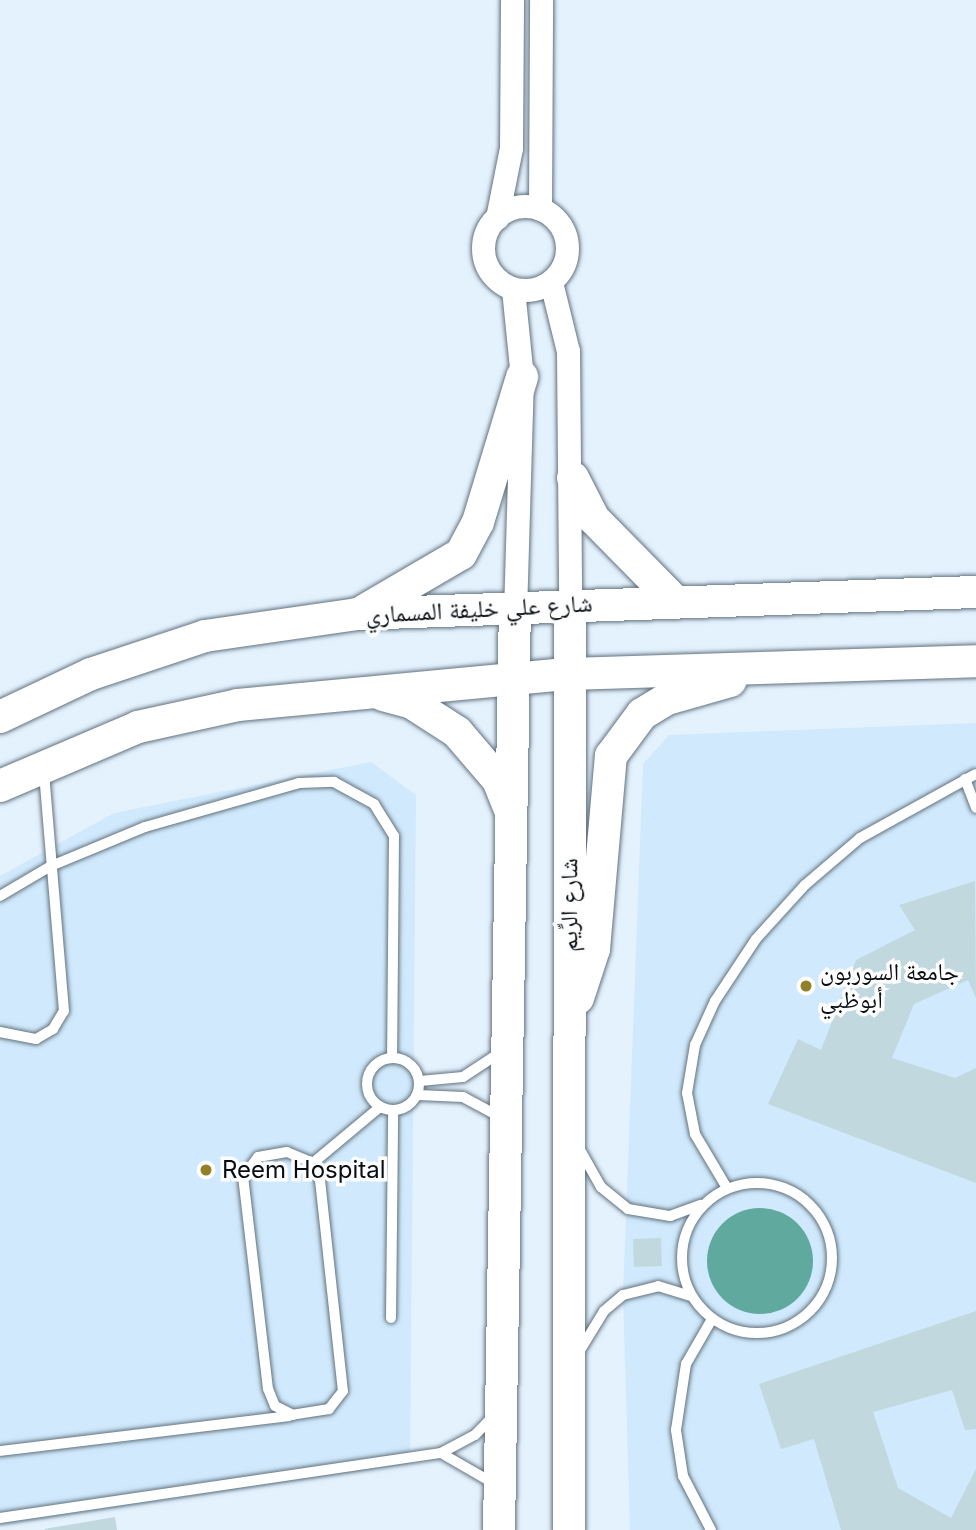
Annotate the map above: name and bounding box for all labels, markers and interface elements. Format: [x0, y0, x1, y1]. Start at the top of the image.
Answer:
street label: شارع علي خليفة المسماري [365, 589, 593, 629]
street label: شارع الرِّيم [555, 858, 583, 952]
place label: جامعة السوربون أبوظبي [820, 958, 959, 1014]
marker: جامعة السوربون أبوظبي [798, 978, 814, 994]
place label: Reem Hospital [222, 1156, 386, 1184]
marker: Reem Hospital [196, 1160, 216, 1180]

